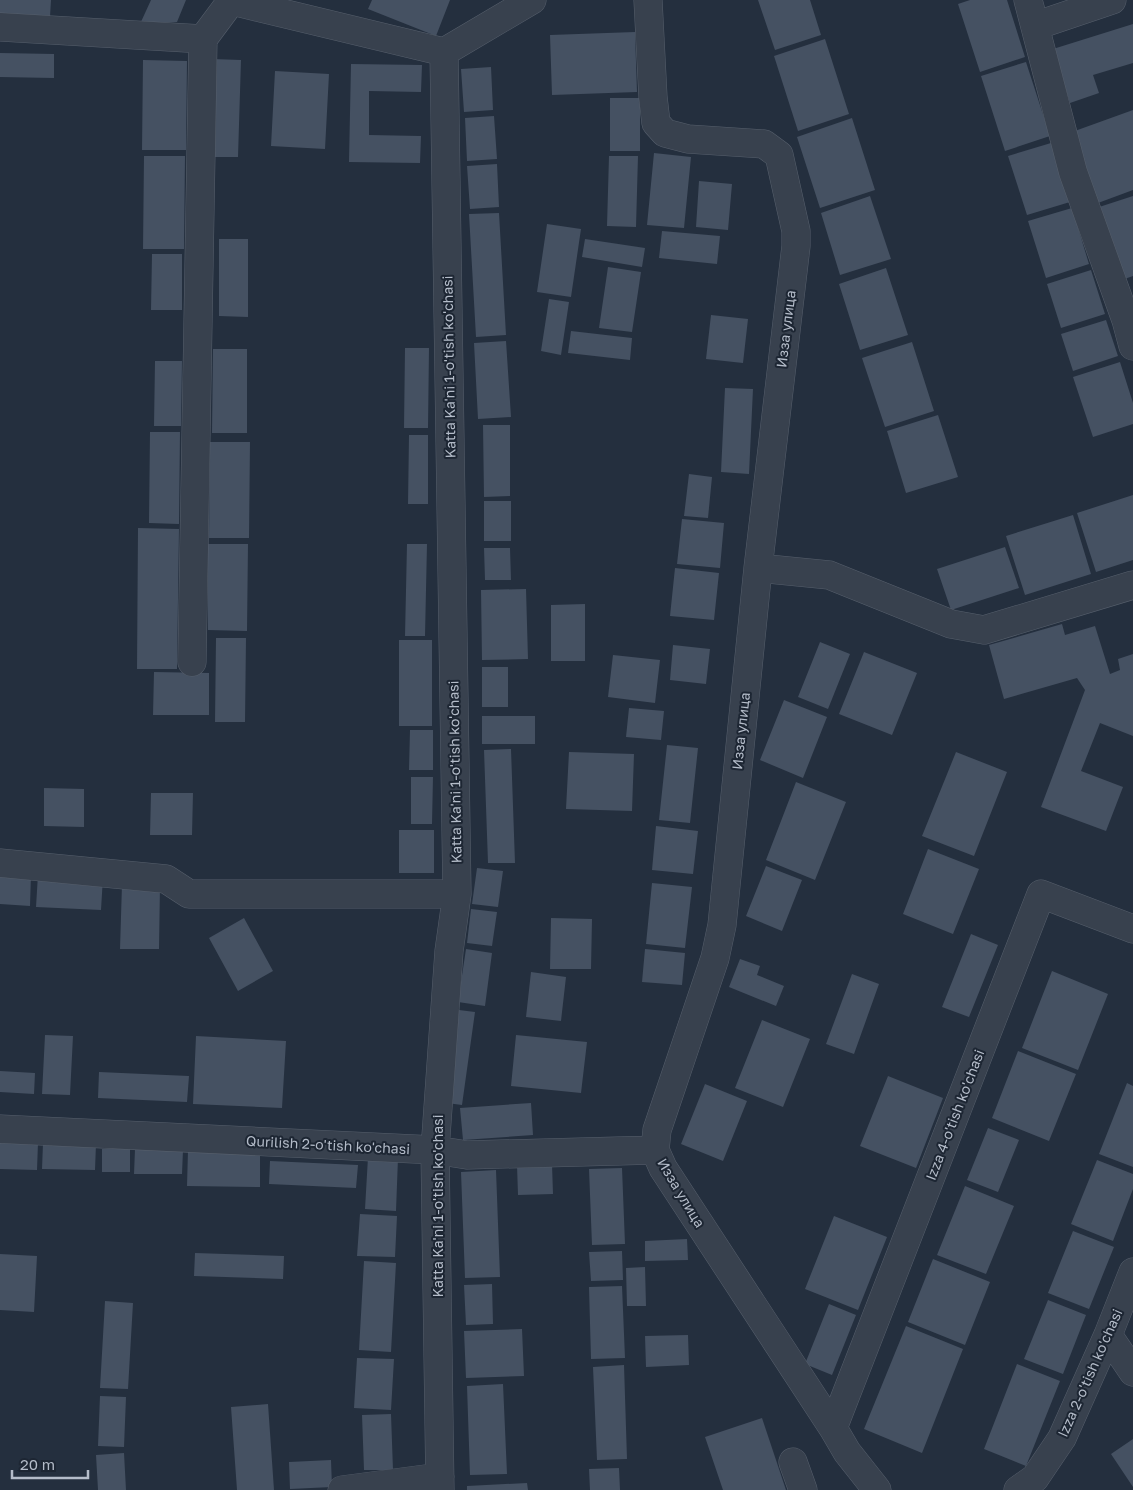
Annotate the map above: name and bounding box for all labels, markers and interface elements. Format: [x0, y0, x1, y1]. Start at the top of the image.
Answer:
street label: Katta Ka'ni 1-o'tish ko'chasi [438, 275, 459, 459]
street label: Изза улица [772, 289, 799, 369]
street label: Katta Ka'ni 1-o'tish ko'chasi [444, 680, 465, 864]
street label: Изза улица [728, 691, 753, 771]
street label: Izza 4-o'tish ko'chasi [922, 1047, 987, 1183]
street label: Katta Ka'ni 1-o'tish ko'chasi [429, 1115, 446, 1297]
street label: Qurilish 2-o'tish ko'chasi [246, 1132, 410, 1157]
street label: Изза улица [654, 1155, 709, 1230]
street label: Izza 2-o'tish ko'chasi [1054, 1306, 1125, 1440]
scale bar [12, 1448, 89, 1480]
text: 20 m [20, 1455, 55, 1473]

